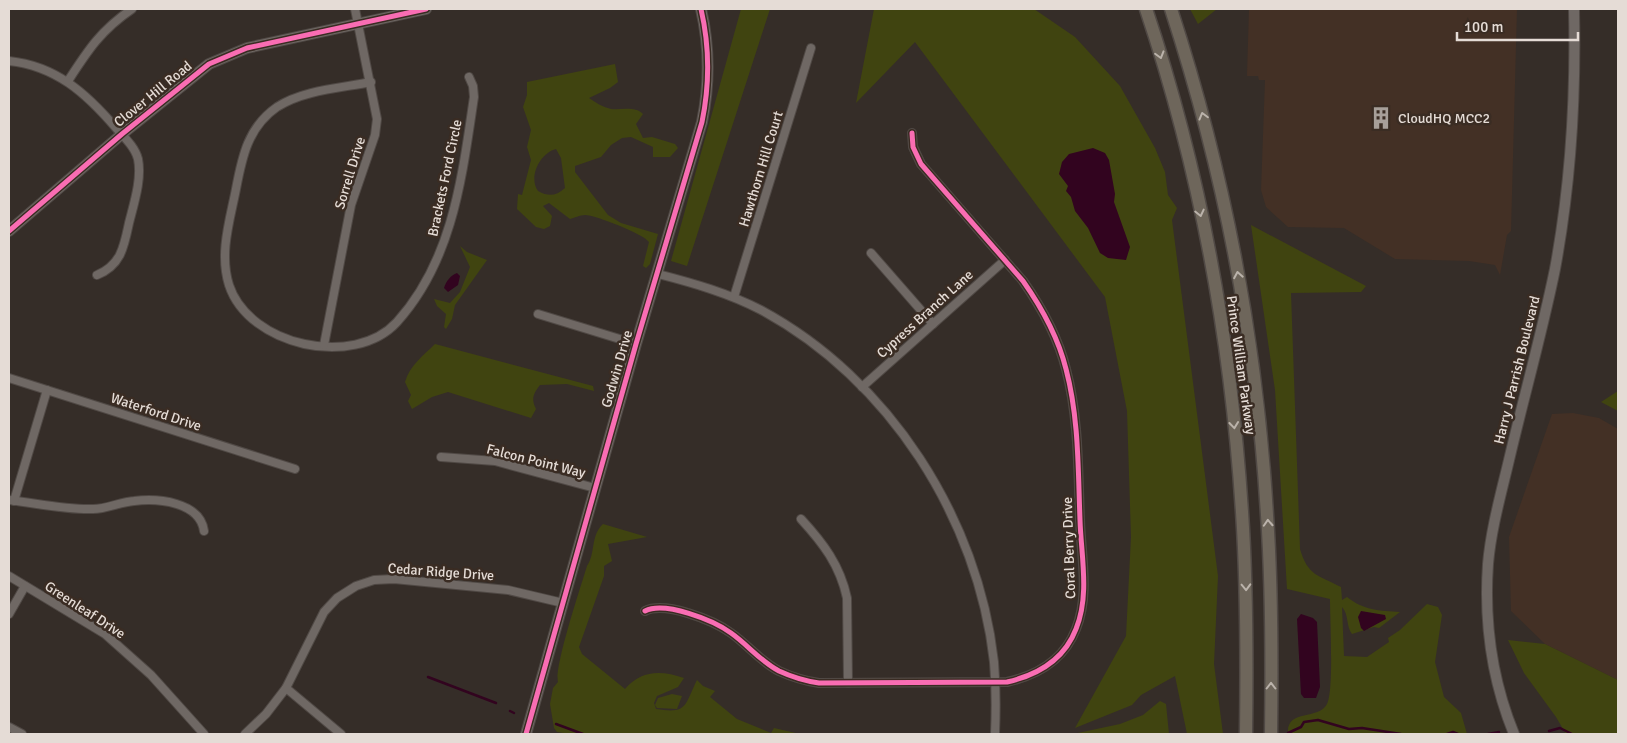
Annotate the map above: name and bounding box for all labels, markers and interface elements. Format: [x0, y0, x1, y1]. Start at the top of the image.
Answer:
scale bar [1457, 10, 1578, 42]
text: 100 m [1464, 18, 1504, 36]
one-way arrow [1154, 51, 1165, 60]
street label: Clover Hill Road [111, 57, 195, 131]
building icon: CloudHQ MCC2 [1368, 105, 1394, 131]
street label: Hawthorn Hill Court [735, 109, 787, 229]
place label: CloudHQ MCC2 [1398, 110, 1490, 127]
one-way arrow [1198, 113, 1208, 121]
street label: Brackets Ford Circle [424, 118, 466, 238]
street label: Sorrell Drive [331, 135, 369, 211]
one-way arrow [1194, 208, 1205, 217]
street label: Cypress Branch Lane [873, 266, 977, 362]
one-way arrow [1233, 271, 1243, 279]
street label: Prince William Parkway [1223, 294, 1259, 436]
street label: Harry J Parrish Boulevard [1490, 294, 1544, 446]
street label: Godwin Drive [598, 328, 636, 410]
street label: Waterford Drive [109, 389, 203, 435]
one-way arrow [1228, 421, 1239, 429]
street label: Falcon Point Way [485, 440, 588, 482]
street label: Coral Berry Drive [1059, 497, 1079, 599]
one-way arrow [1262, 519, 1273, 527]
street label: Cedar Ridge Drive [387, 560, 495, 584]
street label: Greenleaf Drive [41, 578, 129, 642]
one-way arrow [1241, 584, 1251, 591]
one-way arrow [1266, 681, 1276, 689]

